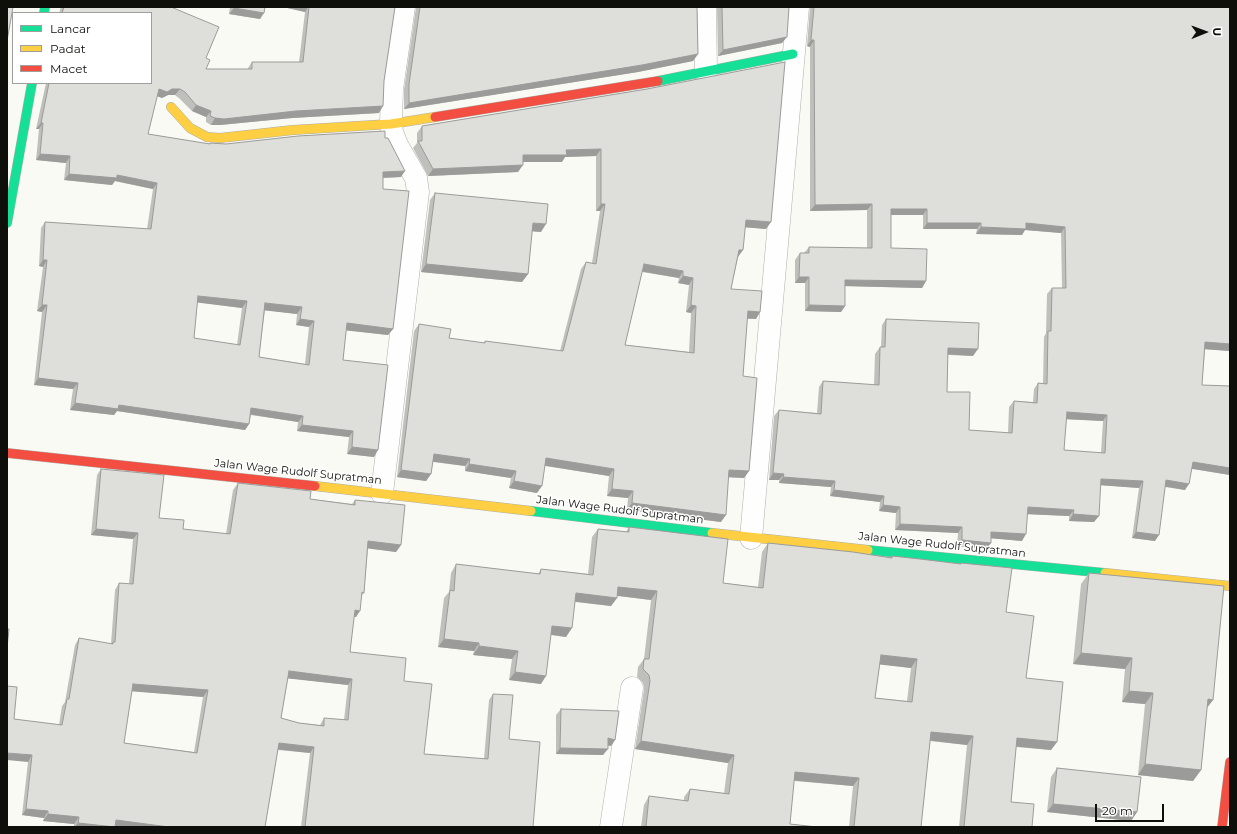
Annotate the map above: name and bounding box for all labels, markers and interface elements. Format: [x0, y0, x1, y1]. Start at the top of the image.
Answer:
legend [12, 12, 152, 84]
north arrow [1185, 12, 1225, 52]
text: Lancar [50, 21, 91, 36]
text: U [1210, 27, 1224, 36]
text: Padat [50, 41, 86, 56]
text: Macet [50, 61, 87, 76]
street label: Jalan Wage Rudolf Supratman [214, 457, 382, 487]
street label: Jalan Wage Rudolf Supratman [536, 493, 704, 527]
street label: Jalan Wage Rudolf Supratman [858, 530, 1026, 560]
scale bar [1097, 796, 1166, 822]
text: 20 m [1102, 803, 1133, 818]

